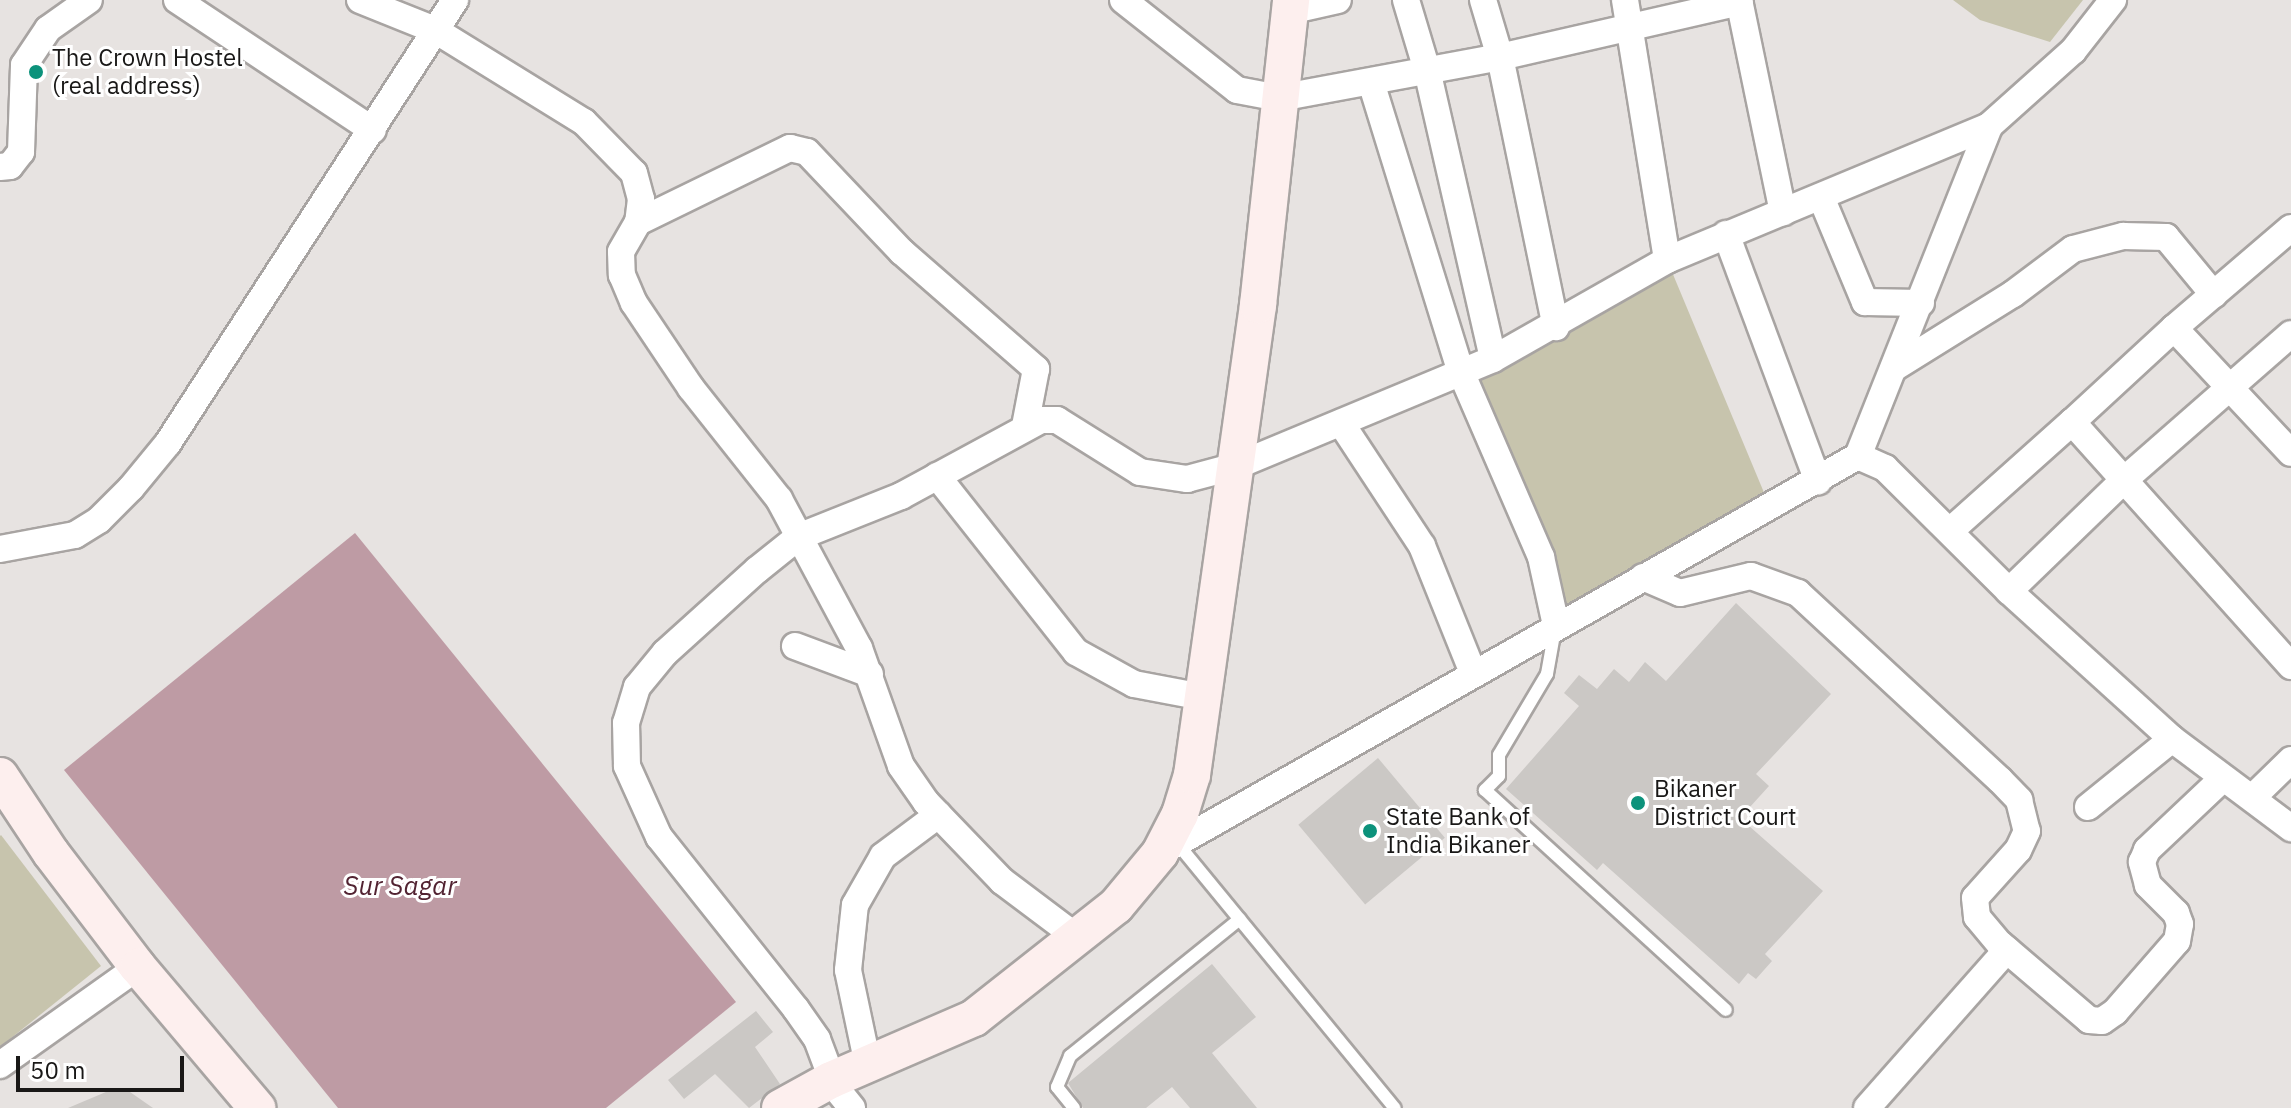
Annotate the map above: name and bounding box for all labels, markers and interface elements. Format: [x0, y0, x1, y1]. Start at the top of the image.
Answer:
place label: The Crown Hostel (real address) [52, 44, 243, 100]
marker: The Crown Hostel (real address) [27, 63, 45, 81]
place label: Bikaner District Court [1654, 775, 1796, 831]
marker: Bikaner District Court [1629, 794, 1647, 812]
place label: State Bank of India Bikaner [1386, 803, 1530, 859]
marker: State Bank of India Bikaner [1361, 822, 1379, 840]
water label: Sur Sagar [343, 870, 457, 902]
scale bar [20, 1040, 188, 1090]
text: 50 m [30, 1054, 85, 1086]

